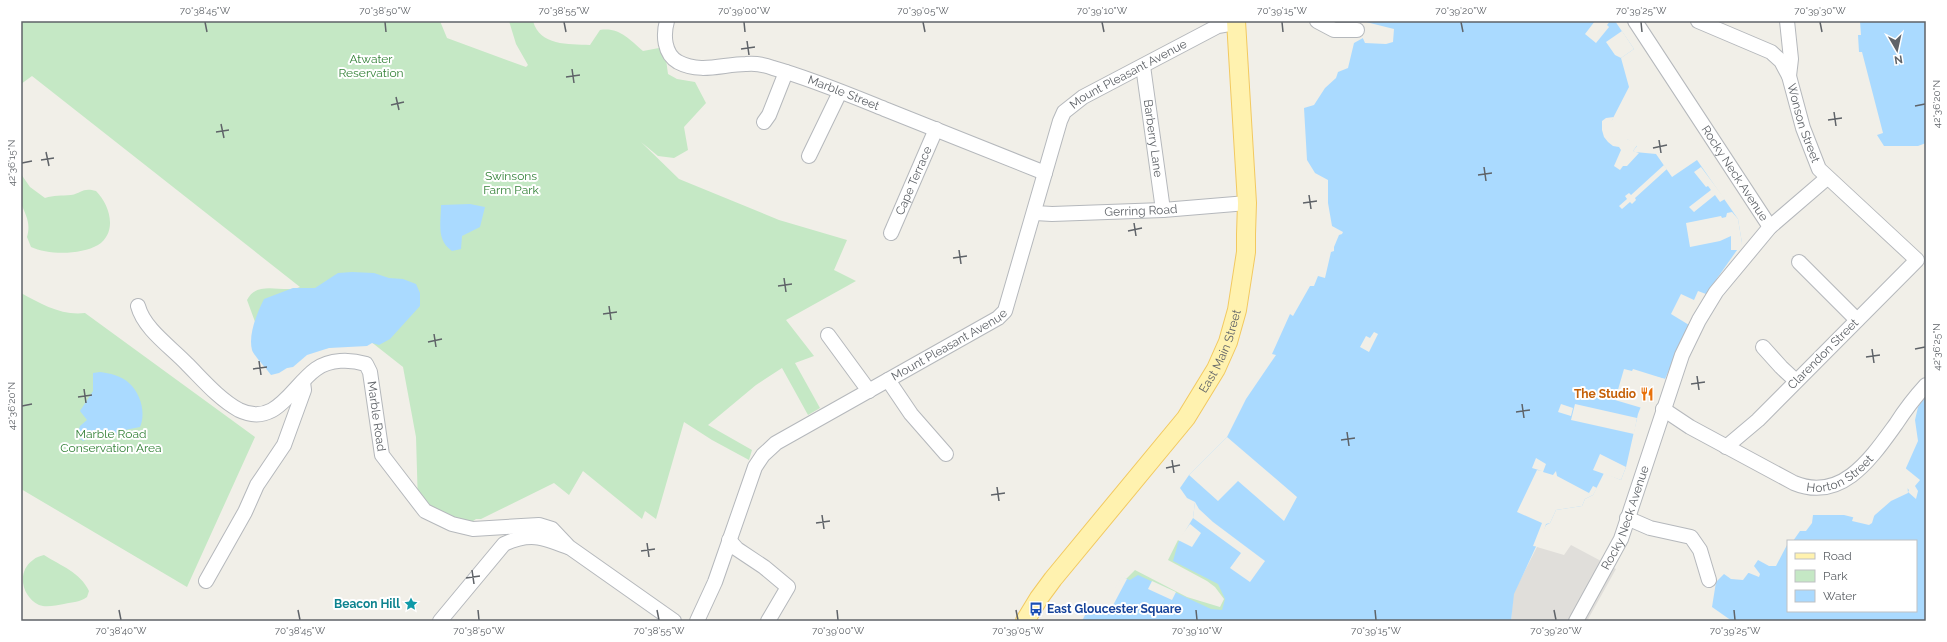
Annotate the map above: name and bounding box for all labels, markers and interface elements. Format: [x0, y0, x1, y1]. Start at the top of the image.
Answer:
text: 70°38'45"W [180, 5, 231, 16]
text: 70°38'50"W [359, 5, 411, 16]
text: 70°38'55"W [538, 5, 590, 16]
text: 70°39'00"W [718, 5, 771, 16]
text: 70°39'05"W [897, 5, 949, 16]
text: 70°39'10"W [1077, 5, 1128, 16]
text: 70°39'15"W [1257, 5, 1307, 16]
text: 70°39'20"W [1435, 5, 1487, 16]
text: 70°39'25"W [1616, 5, 1667, 16]
text: 70°39'30"W [1794, 5, 1846, 16]
north arrow [1877, 30, 1917, 70]
street label: Mount Pleasant Avenue [1067, 37, 1189, 112]
park label: Atwater Reservation [338, 52, 404, 80]
text: N [1893, 52, 1904, 66]
street label: Marble Street [806, 73, 881, 113]
text: 42°36'20"N [1931, 80, 1942, 128]
street label: Wonson Street [1784, 82, 1823, 165]
street label: Barberry Lane [1141, 98, 1165, 178]
street label: Rocky Neck Avenue [1698, 123, 1771, 223]
text: 42°36'15"N [6, 140, 17, 186]
street label: Cape Terrace [893, 144, 935, 217]
park label: Swinsons Farm Park [483, 169, 539, 197]
street label: Gerring Road [1104, 202, 1178, 219]
street label: Mount Pleasant Avenue [889, 306, 1010, 384]
street label: East Main Street [1196, 308, 1244, 395]
street label: Clarendon Street [1785, 316, 1861, 392]
text: 42°36'25"N [1931, 323, 1942, 371]
street label: Marble Road [364, 380, 388, 452]
text: 42°36'20"N [6, 382, 17, 430]
restaurant icon: The Studio [1639, 386, 1655, 402]
place label: The Studio [1574, 387, 1636, 401]
park label: Marble Road Conservation Area [60, 427, 162, 455]
street label: Horton Street [1806, 452, 1876, 495]
street label: Rocky Neck Avenue [1598, 464, 1652, 572]
legend [1787, 540, 1917, 612]
text: Road [1823, 549, 1852, 563]
text: Park [1823, 569, 1848, 583]
text: Water [1823, 589, 1857, 603]
place icon: Beacon Hill [403, 596, 419, 612]
place label: Beacon Hill [334, 597, 400, 611]
bus stop icon: East Gloucester Square [1028, 601, 1044, 617]
place label: East Gloucester Square [1047, 602, 1181, 616]
text: 70°38'40"W [95, 625, 147, 636]
text: 70°38'45"W [275, 625, 326, 636]
text: 70°38'50"W [453, 625, 505, 636]
text: 70°38'55"W [633, 625, 685, 636]
text: 70°39'00"W [812, 625, 865, 636]
text: 70°39'05"W [992, 625, 1044, 636]
text: 70°39'10"W [1172, 625, 1223, 636]
text: 70°39'15"W [1351, 625, 1401, 636]
text: 70°39'20"W [1530, 625, 1582, 636]
text: 70°39'25"W [1710, 625, 1761, 636]

